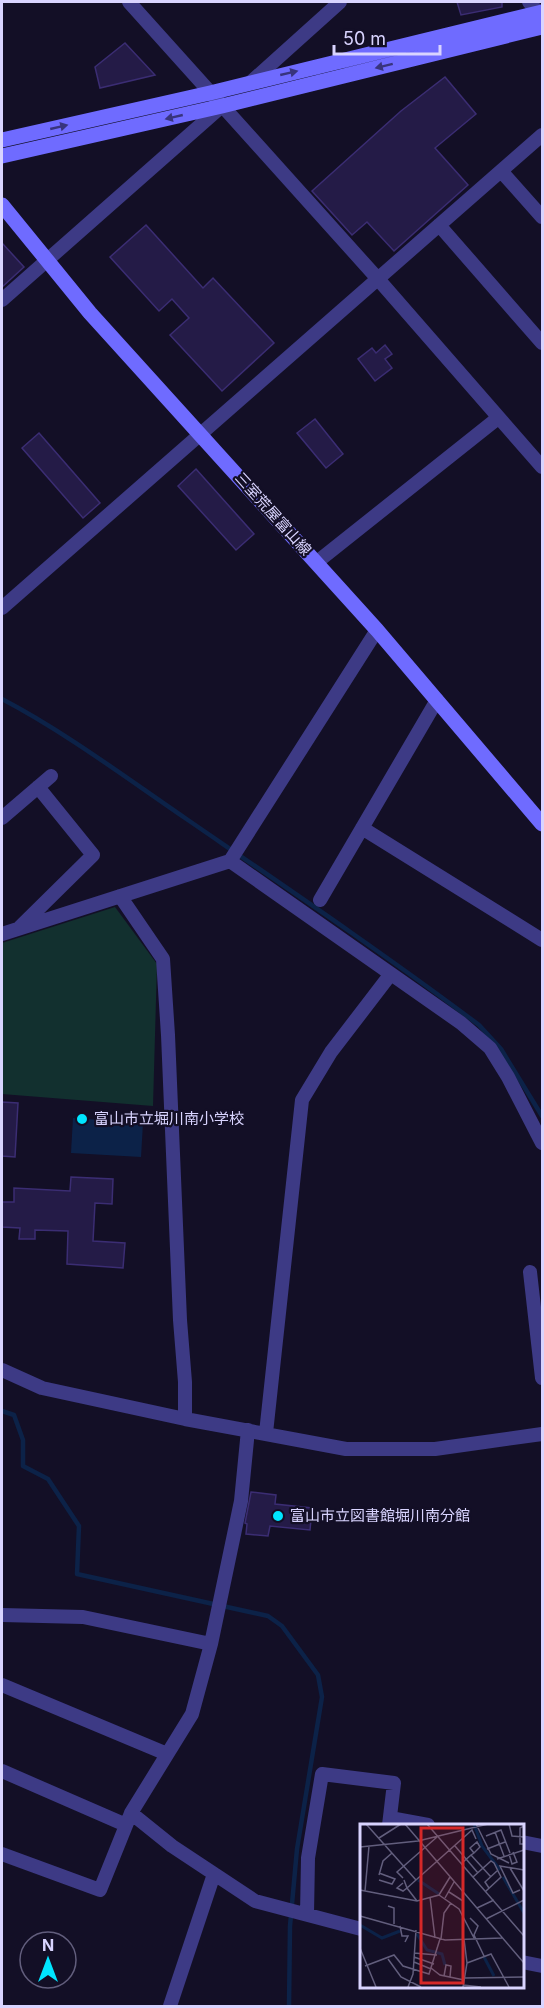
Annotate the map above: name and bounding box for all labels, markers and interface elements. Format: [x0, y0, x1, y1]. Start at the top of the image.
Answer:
scale bar [334, 18, 440, 56]
text: 50 m [343, 28, 386, 49]
one-way arrow [375, 62, 393, 72]
one-way arrow [280, 67, 298, 77]
one-way arrow [164, 113, 183, 122]
one-way arrow [49, 122, 68, 132]
street label: 三室荒屋富山線 [231, 468, 316, 559]
place label: 富山市立堀川南小学校 [94, 1109, 244, 1128]
marker: 富山市立堀川南小学校 [75, 1112, 89, 1126]
place label: 富山市立図書館堀川南分館 [290, 1506, 470, 1525]
marker: 富山市立図書館堀川南分館 [271, 1509, 285, 1523]
inset map [360, 1824, 523, 1987]
north arrow [18, 1930, 78, 1990]
text: N [42, 1935, 54, 1955]

